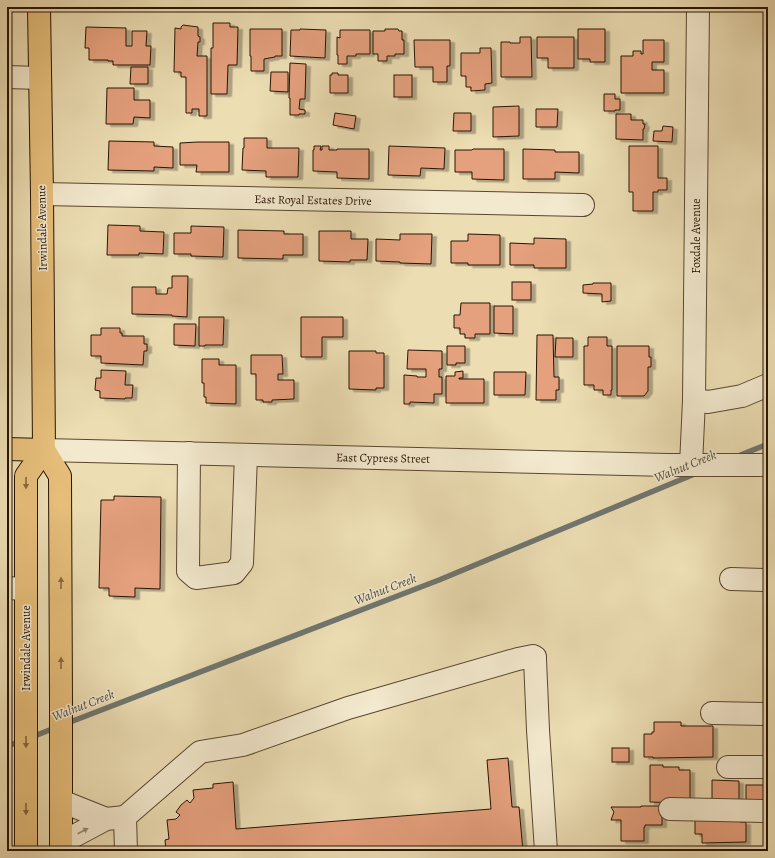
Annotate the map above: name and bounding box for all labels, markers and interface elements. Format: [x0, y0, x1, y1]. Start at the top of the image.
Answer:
street label: Irwindale Avenue [33, 185, 51, 271]
street label: East Royal Estates Drive [254, 191, 372, 209]
street label: Foxdale Avenue [688, 198, 704, 274]
water label: Walnut Creek [651, 446, 719, 486]
street label: East Cypress Street [336, 449, 430, 467]
one-way arrow [23, 477, 29, 490]
water label: Walnut Creek [351, 569, 419, 609]
one-way arrow [58, 576, 64, 589]
street label: Irwindale Avenue [18, 605, 34, 691]
one-way arrow [58, 656, 64, 669]
water label: Walnut Creek [49, 685, 117, 725]
one-way arrow [23, 736, 29, 749]
one-way arrow [23, 803, 29, 816]
one-way arrow [77, 827, 89, 834]

